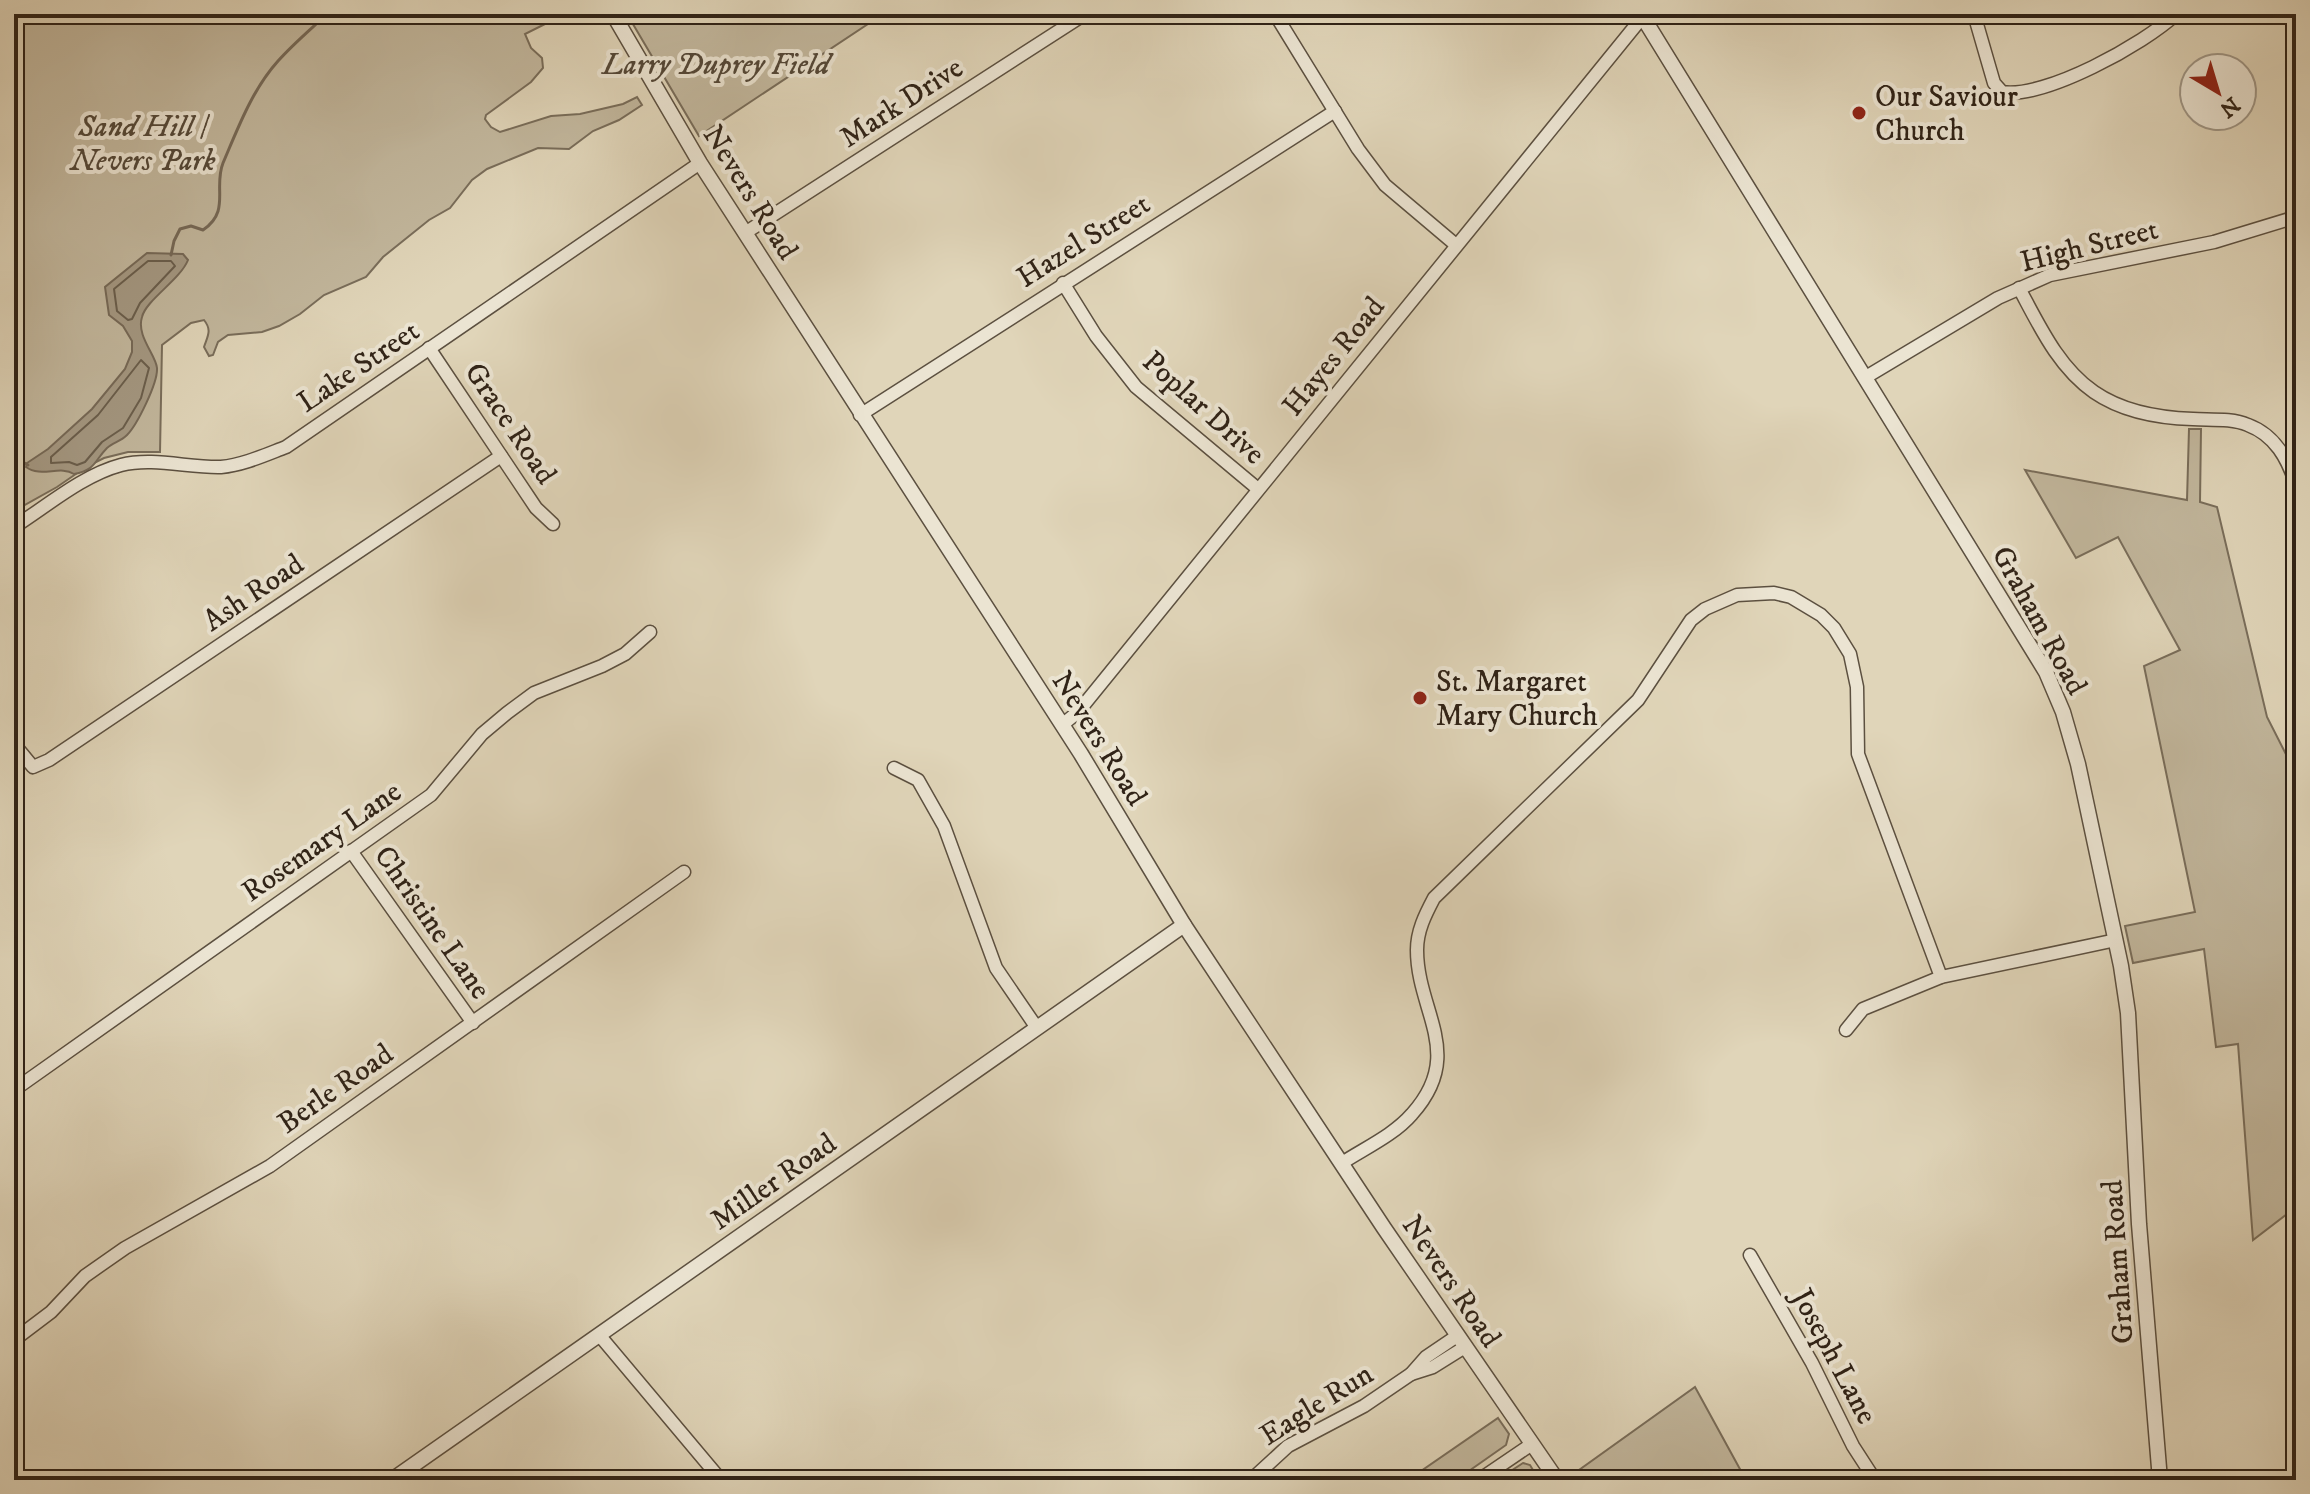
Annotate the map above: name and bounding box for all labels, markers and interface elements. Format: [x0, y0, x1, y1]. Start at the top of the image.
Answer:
park label: Larry Duprey Field [600, 47, 835, 84]
street label: Mark Drive [833, 50, 970, 157]
north arrow [2178, 52, 2258, 132]
place label: Our Saviour Church [1875, 79, 2018, 150]
text: N [2214, 90, 2245, 123]
marker: Our Saviour Church [1850, 104, 1868, 122]
park label: Sand Hill / Nevers Park [68, 109, 216, 180]
street label: Nevers Road [694, 119, 806, 267]
street label: Hazel Street [1010, 186, 1157, 297]
street label: High Street [2017, 211, 2162, 281]
street label: Hayes Road [1275, 290, 1394, 424]
street label: Lake Street [291, 313, 427, 421]
street label: Poplar Drive [1134, 343, 1272, 473]
street label: Grace Road [456, 356, 564, 492]
street label: Graham Road [1983, 540, 2095, 702]
street label: Ash Road [196, 546, 311, 640]
place label: St. Margaret Mary Church [1436, 664, 1598, 735]
street label: Nevers Road [1043, 665, 1155, 813]
marker: St. Margaret Mary Church [1411, 689, 1429, 707]
street label: Rosemary Lane [235, 774, 409, 911]
street label: Christine Lane [365, 839, 498, 1007]
street label: Berle Road [271, 1036, 401, 1142]
street label: Miller Road [704, 1125, 844, 1239]
street label: Graham Road [2094, 1179, 2143, 1345]
street label: Nevers Road [1393, 1209, 1509, 1355]
street label: Joseph Lane [1781, 1280, 1885, 1431]
street label: Eagle Run [1253, 1356, 1380, 1454]

